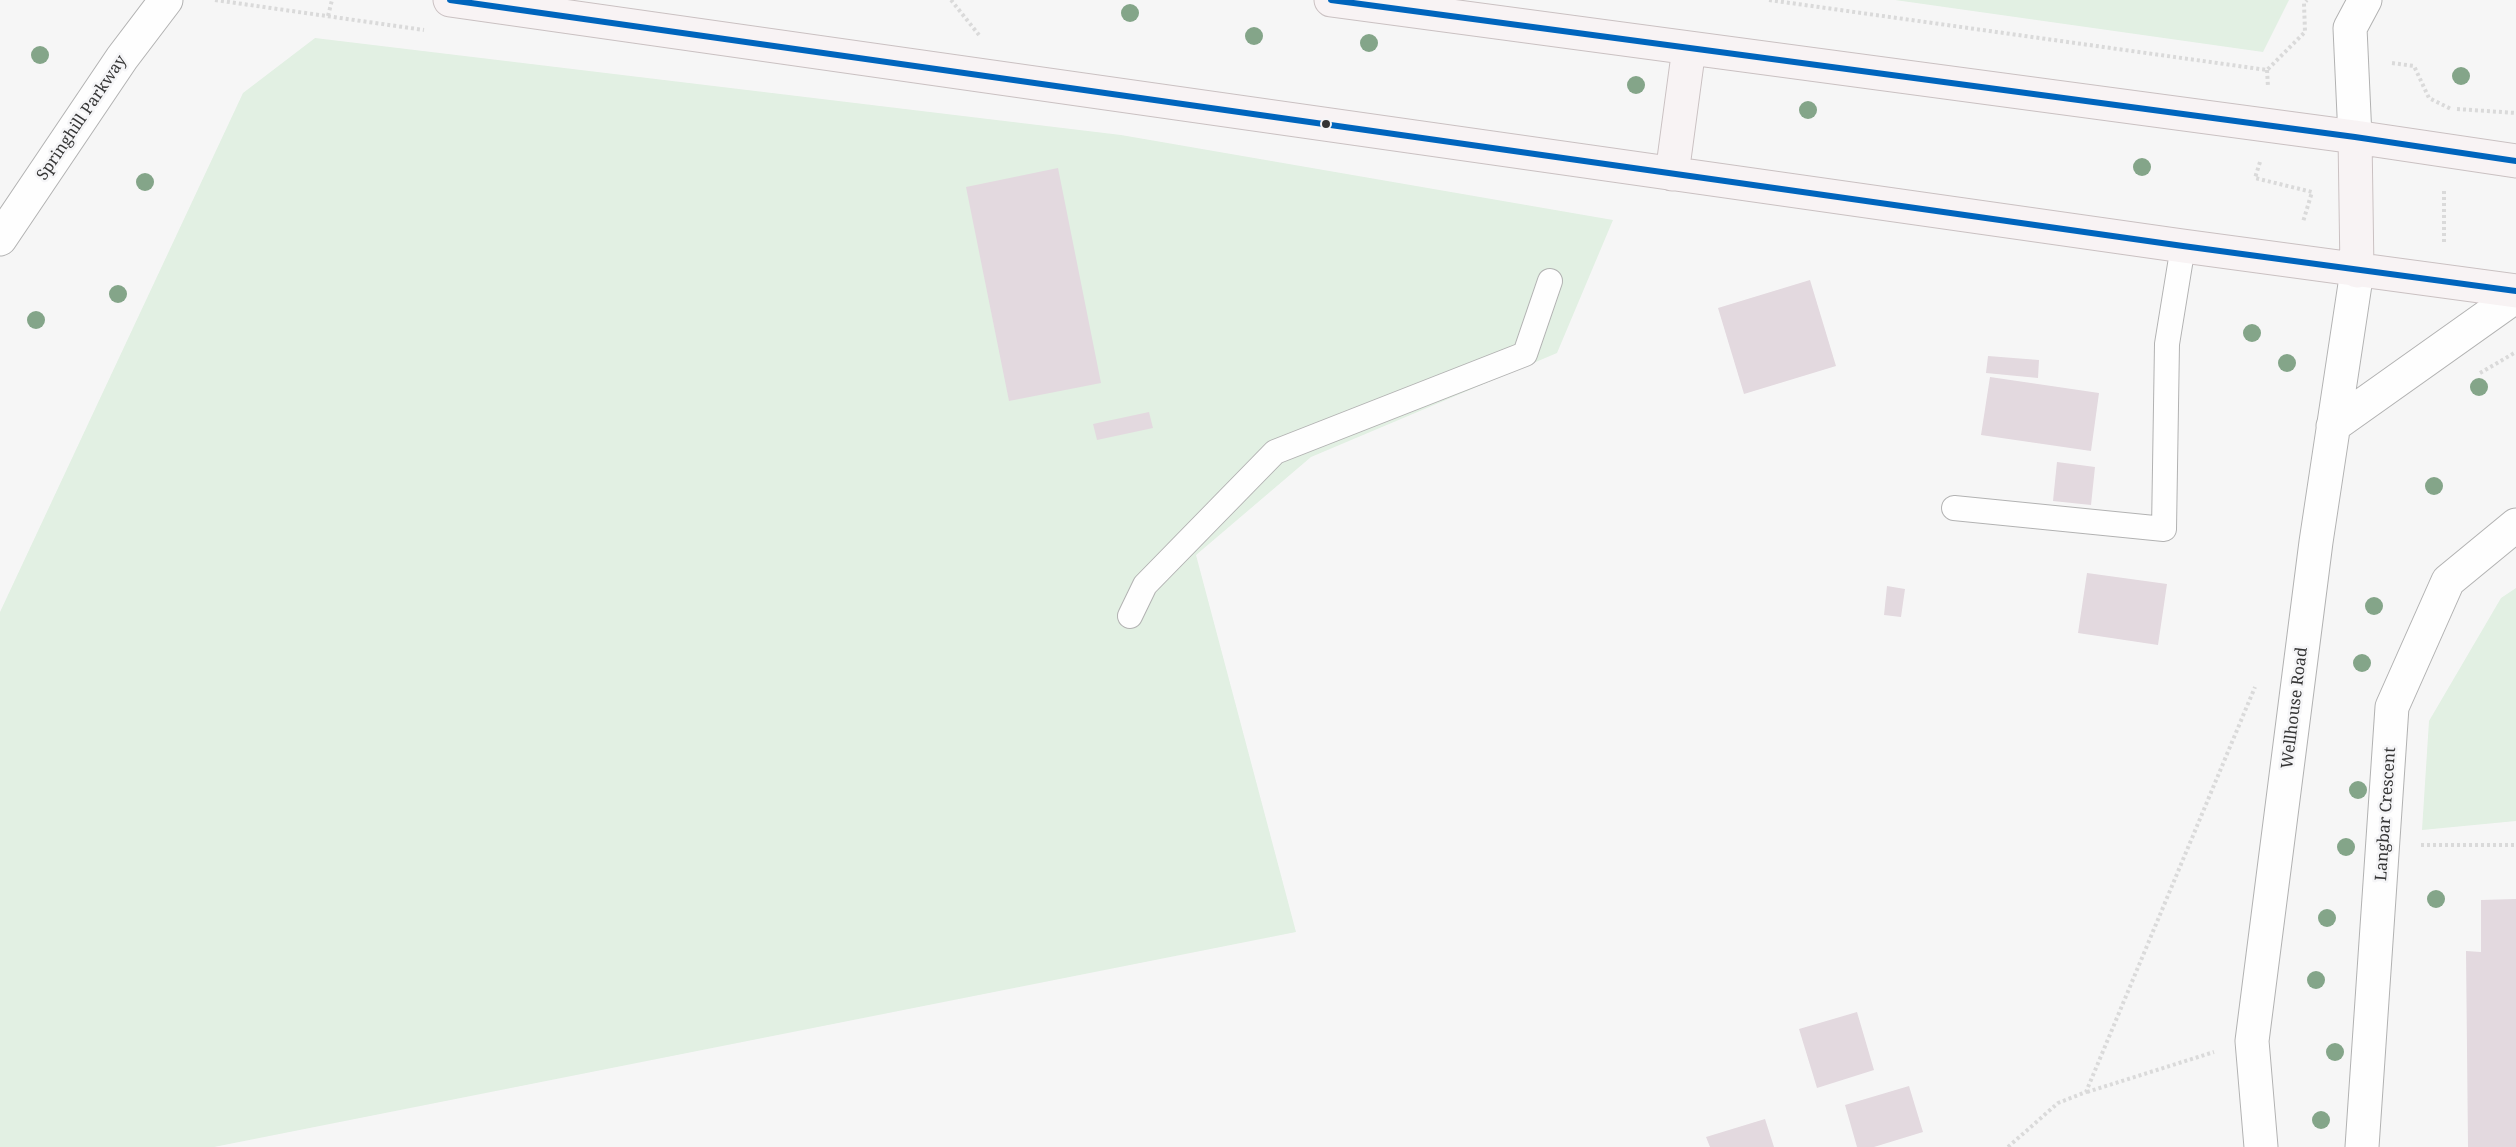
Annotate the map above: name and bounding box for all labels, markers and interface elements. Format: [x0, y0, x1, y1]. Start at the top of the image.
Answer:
street label: Springhill Parkway [33, 52, 131, 184]
unlabelled marker [1320, 118, 1332, 130]
street label: Wellhouse Road [2278, 646, 2312, 770]
street label: Langbar Crescent [2372, 747, 2400, 881]

